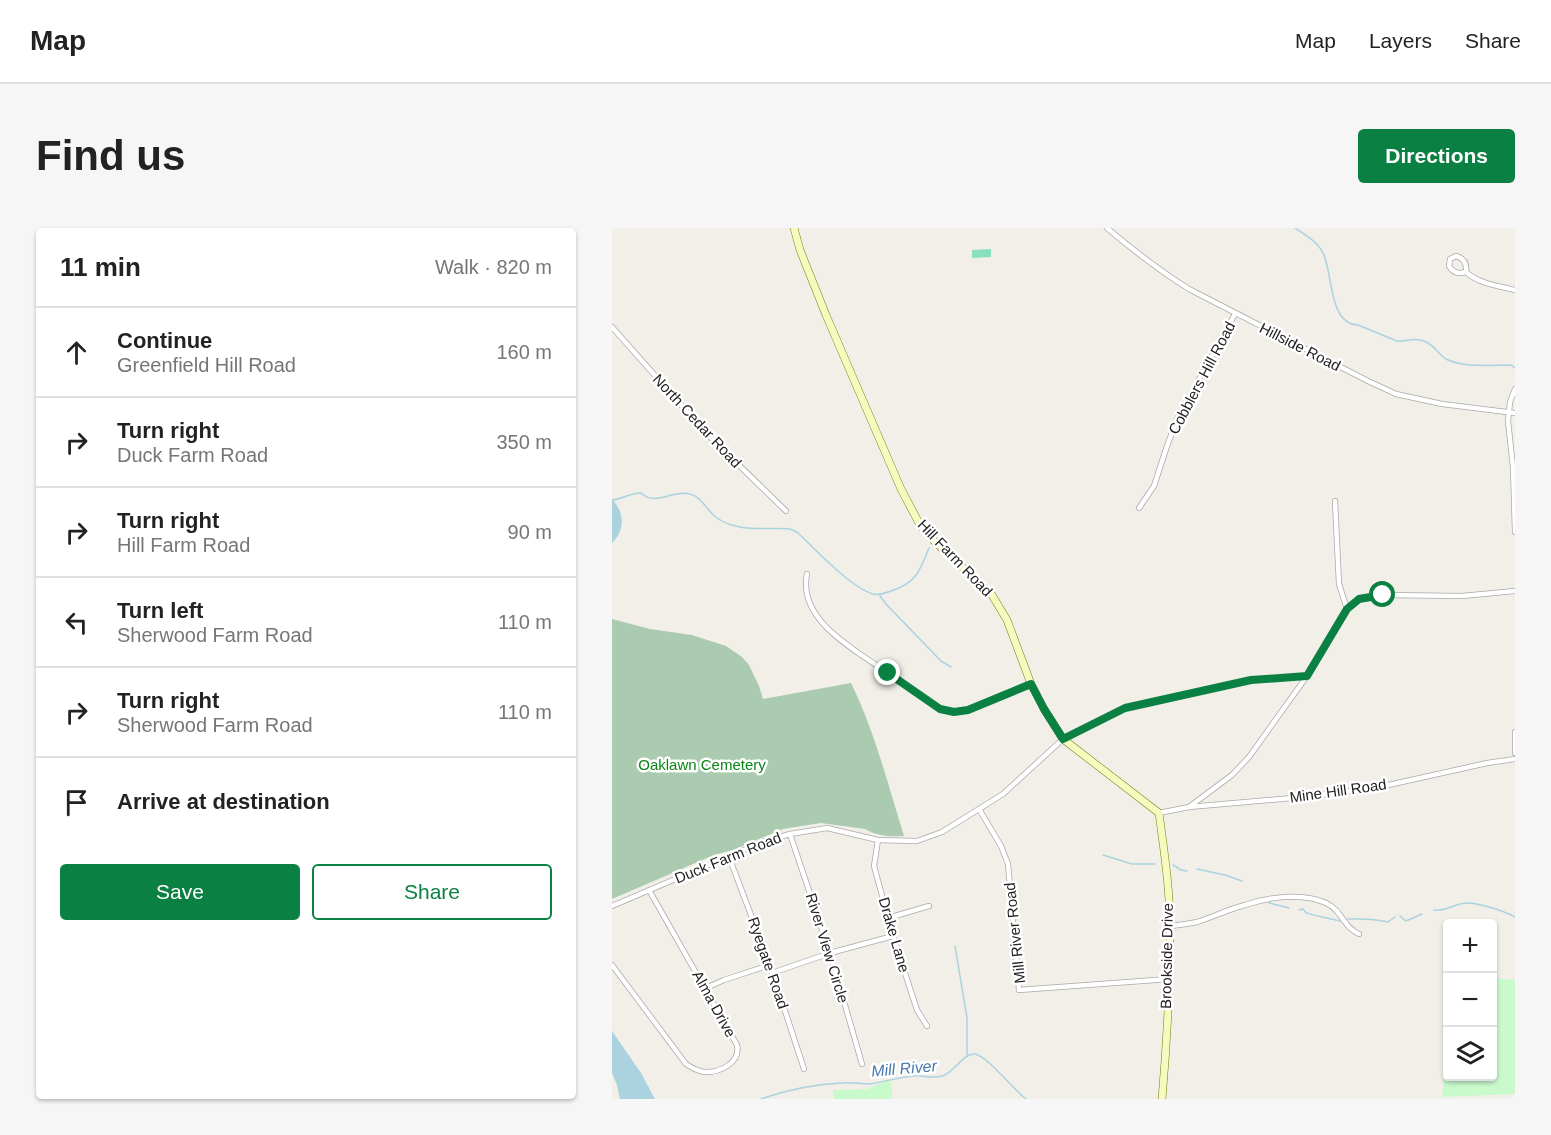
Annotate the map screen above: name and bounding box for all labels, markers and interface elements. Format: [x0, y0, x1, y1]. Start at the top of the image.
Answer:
text: Map [30, 25, 86, 56]
text: Map [1295, 29, 1336, 52]
text: Layers [1369, 29, 1432, 52]
text: Share [1465, 29, 1521, 52]
button: Directions [1358, 129, 1515, 183]
text: Find us [36, 132, 185, 179]
text: 11 min [60, 252, 141, 282]
text: Walk · 820 m [435, 256, 552, 278]
street label: Cobblers Hill Road [1165, 319, 1238, 437]
street label: Hillside Road [1257, 319, 1343, 374]
text: Continue [117, 328, 212, 353]
icon: ahead [60, 336, 93, 369]
text: 160 m [496, 341, 552, 363]
text: Greenfield Hill Road [117, 354, 296, 376]
street label: North Cedar Road [650, 370, 745, 471]
text: Turn right [117, 418, 219, 443]
icon: right [60, 426, 93, 459]
text: 350 m [496, 431, 552, 453]
text: Duck Farm Road [117, 444, 268, 466]
text: Turn right [117, 508, 219, 533]
icon: right [60, 516, 93, 549]
street label: Hill Farm Road [915, 516, 996, 600]
text: 90 m [508, 521, 552, 543]
text: Hill Farm Road [117, 534, 250, 556]
route start [1369, 581, 1395, 607]
text: Turn left [117, 598, 203, 623]
icon: left [60, 606, 93, 639]
text: 110 m [498, 611, 552, 633]
text: Sherwood Farm Road [117, 624, 313, 646]
route end [874, 659, 900, 685]
text: Turn right [117, 688, 219, 713]
icon: right [60, 696, 93, 729]
text: 110 m [498, 701, 552, 723]
text: Sherwood Farm Road [117, 714, 313, 736]
park label: Oaklawn Cemetery [638, 756, 766, 773]
street label: Mine Hill Road [1288, 775, 1387, 806]
icon: arrive [60, 786, 93, 819]
text: Arrive at destination [117, 789, 330, 814]
street label: Duck Farm Road [672, 828, 784, 887]
button: Save [60, 864, 300, 920]
button: Share [312, 864, 552, 920]
street label: Mill River Road [1001, 882, 1028, 985]
street label: River View Circle [803, 891, 852, 1005]
street label: Drake Lane [876, 895, 913, 974]
street label: Brookside Drive [1157, 903, 1176, 1009]
street label: Ryegate Road [745, 915, 792, 1011]
map controls [1443, 919, 1497, 1081]
button: + [1443, 919, 1497, 973]
street label: Alma Drive [689, 968, 740, 1040]
button: − [1443, 973, 1497, 1027]
button: layers [1443, 1027, 1497, 1081]
water label: Mill River [871, 1057, 938, 1080]

